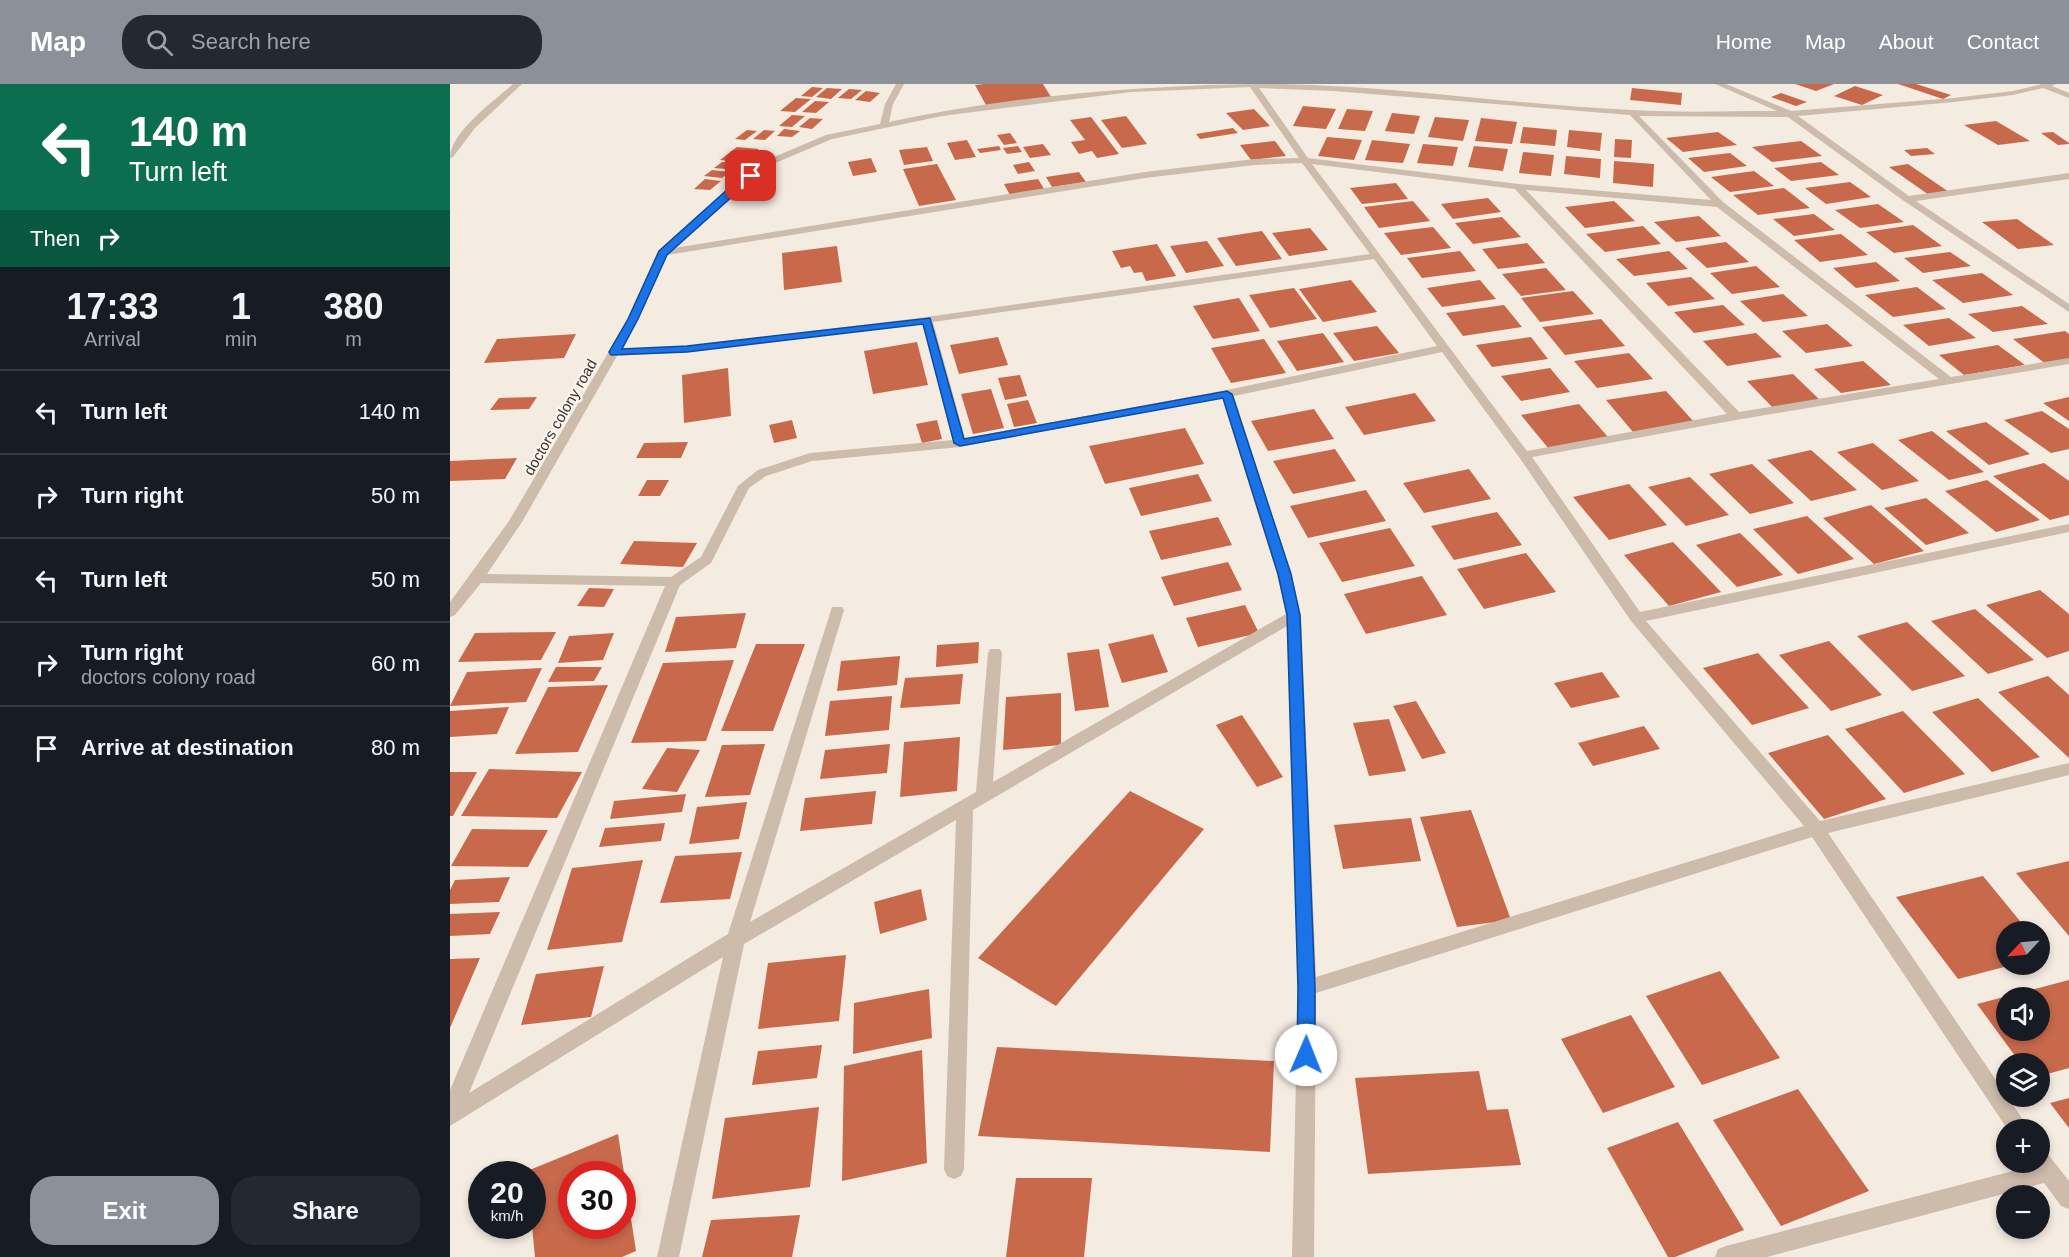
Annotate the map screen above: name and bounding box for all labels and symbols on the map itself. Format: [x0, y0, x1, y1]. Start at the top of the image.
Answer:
pin [725, 150, 776, 201]
street label: doctors colony road [520, 356, 600, 478]
north arrow [1996, 921, 2050, 975]
position arrow [1274, 1023, 1338, 1087]
speed limit sign: 30 [558, 1161, 636, 1239]

